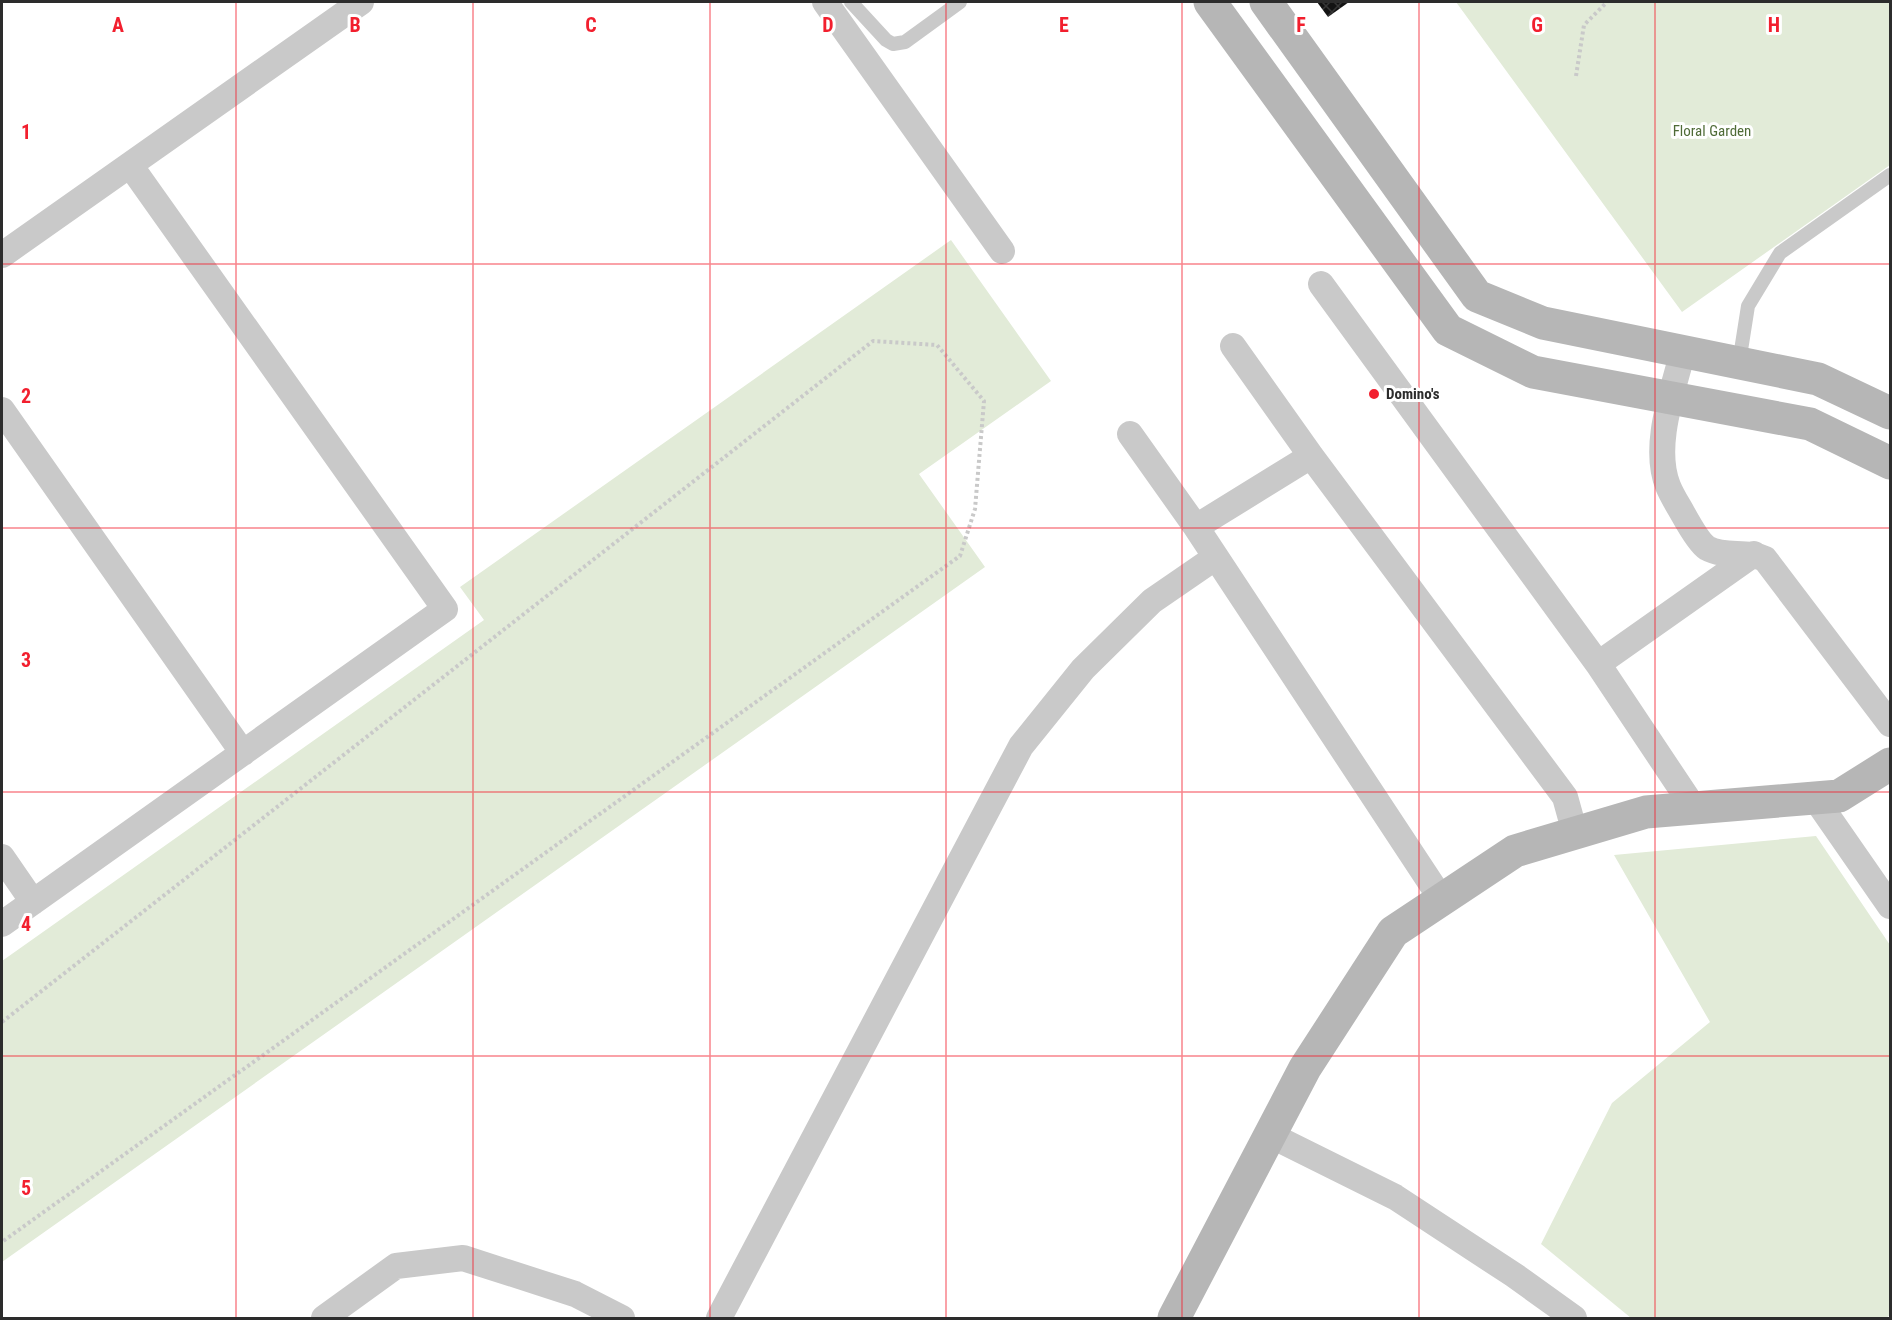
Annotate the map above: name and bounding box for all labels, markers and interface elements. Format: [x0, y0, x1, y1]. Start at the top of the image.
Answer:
text: A [112, 13, 124, 37]
text: B [349, 13, 361, 37]
text: C [585, 13, 597, 37]
text: D [822, 13, 834, 37]
text: E [1059, 13, 1069, 37]
text: F [1296, 13, 1306, 37]
text: G [1531, 13, 1543, 37]
text: H [1768, 13, 1780, 37]
text: 1 [21, 120, 31, 144]
park label: Floral Garden [1673, 122, 1751, 140]
text: 2 [21, 384, 31, 408]
place label: Domino's [1386, 385, 1440, 403]
marker: Domino's [1367, 387, 1381, 401]
text: 3 [21, 648, 31, 672]
text: 4 [21, 912, 31, 936]
text: 5 [21, 1176, 31, 1200]

